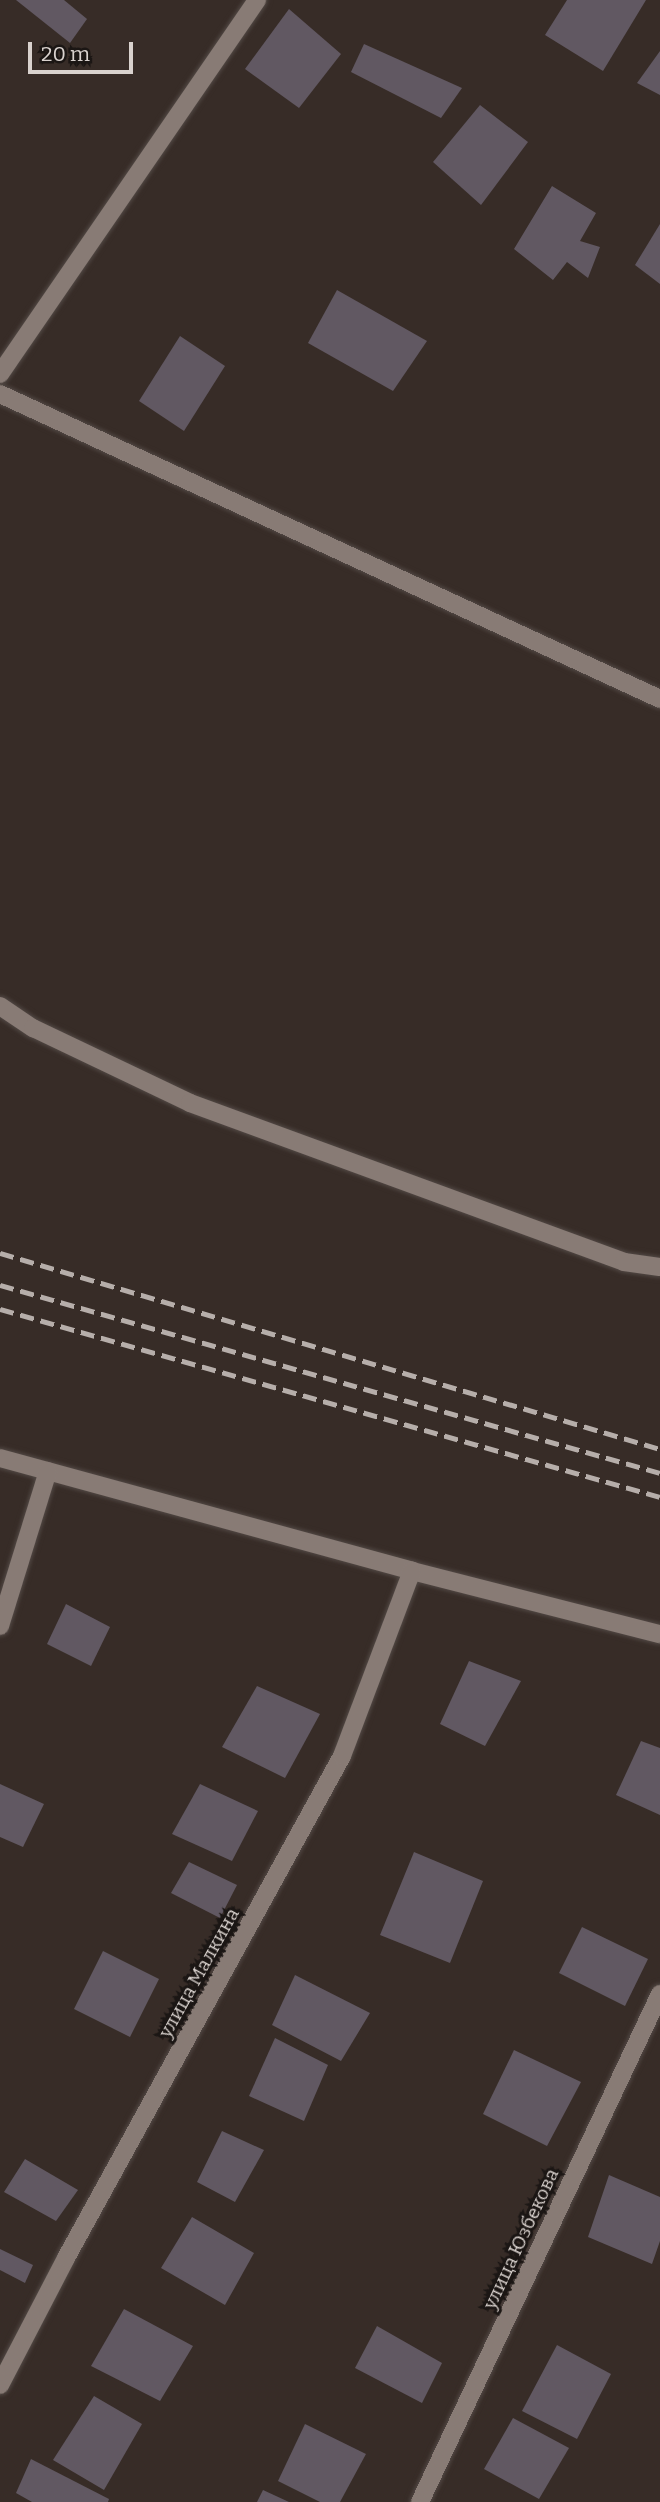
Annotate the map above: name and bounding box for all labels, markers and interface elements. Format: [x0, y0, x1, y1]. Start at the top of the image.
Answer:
scale bar [32, 28, 136, 72]
text: 20 m [41, 41, 90, 67]
street label: улица Малкина [154, 1904, 244, 2042]
street label: улица Юзбекова [478, 2165, 564, 2313]

